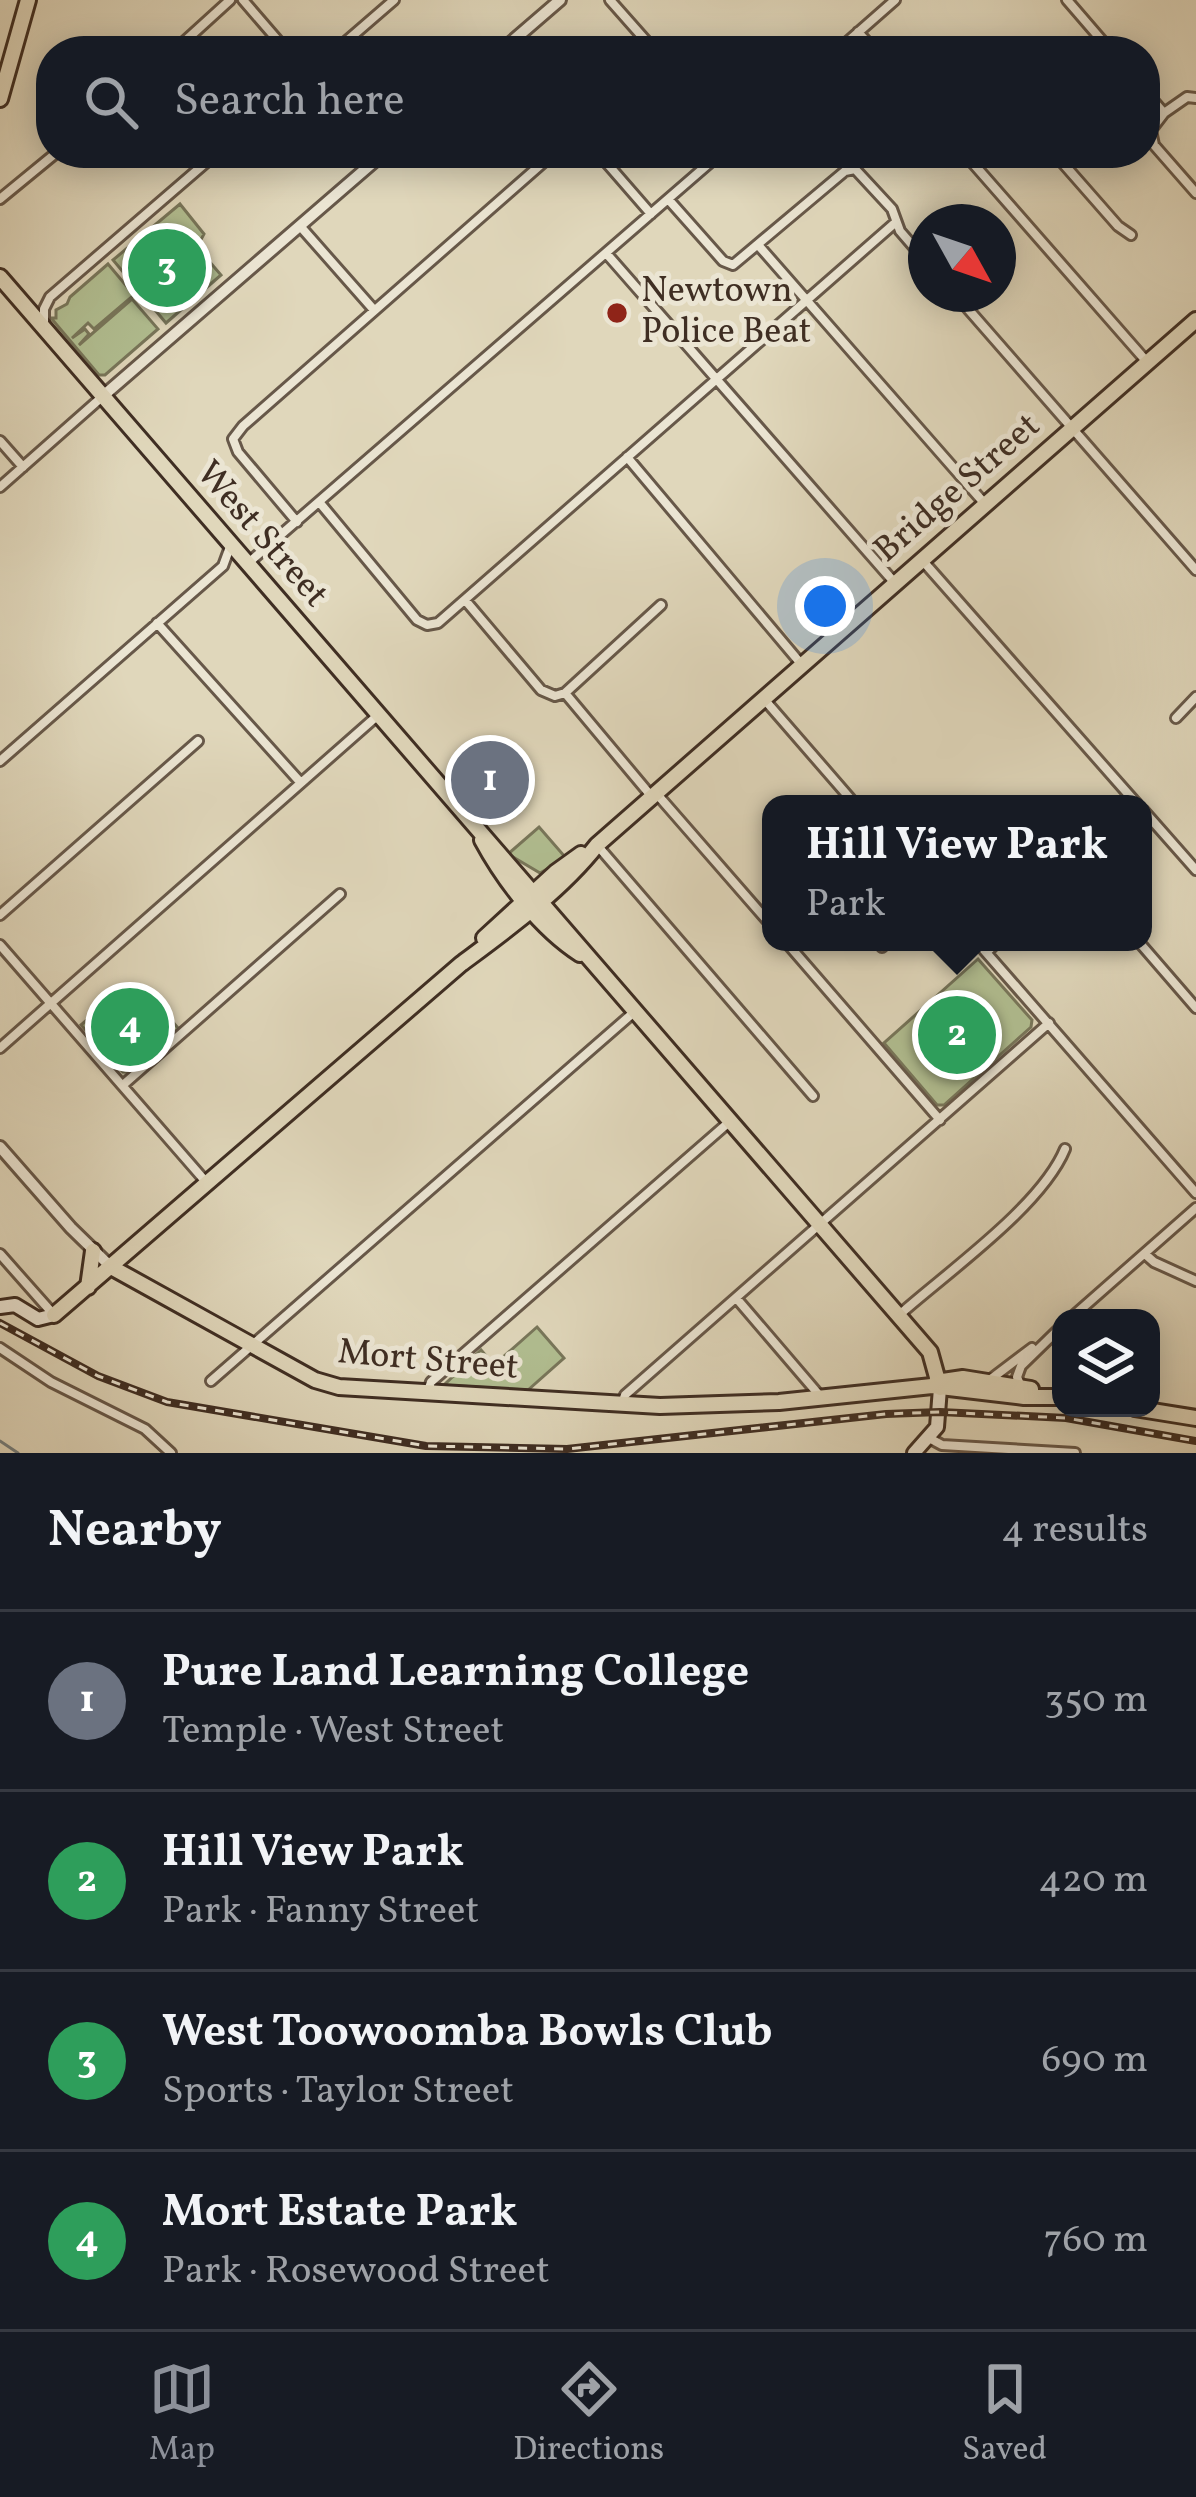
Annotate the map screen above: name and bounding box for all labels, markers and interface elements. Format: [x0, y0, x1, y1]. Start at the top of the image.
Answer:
search box [36, 36, 1160, 168]
icon: search [78, 69, 144, 135]
text: Search here [174, 71, 405, 134]
north arrow [908, 204, 1016, 312]
pin: 3 [128, 223, 206, 313]
place label: Newtown Police Beat [641, 267, 811, 358]
marker: Newtown Police Beat [604, 300, 630, 326]
street label: Bridge Street [864, 403, 1052, 575]
street label: West Street [183, 451, 339, 619]
your location [795, 576, 855, 636]
pin: 1 [451, 735, 529, 825]
popup [762, 795, 1152, 951]
text: Hill View Park [806, 815, 1108, 878]
text: Park [806, 878, 886, 932]
pin: 4 [91, 982, 169, 1072]
pin: 2 [918, 990, 996, 1080]
map controls [1052, 1309, 1160, 1417]
button: layers [1052, 1309, 1160, 1417]
street label: Mort Street [336, 1328, 520, 1394]
text: Nearby [48, 1496, 222, 1567]
text: 4 results [1001, 1504, 1148, 1558]
text: Pure Land Learning College [162, 1642, 749, 1705]
text: 1 [79, 1674, 95, 1728]
text: 350 m [1044, 1674, 1148, 1728]
text: Temple · West Street [162, 1705, 504, 1759]
text: Hill View Park [162, 1822, 464, 1885]
text: 2 [77, 1854, 97, 1908]
text: 420 m [1038, 1854, 1148, 1908]
text: Park · Fanny Street [162, 1885, 479, 1939]
text: West Toowoomba Bowls Club [162, 2002, 773, 2065]
text: 3 [77, 2034, 97, 2088]
text: 690 m [1041, 2034, 1148, 2088]
text: Sports · Taylor Street [162, 2065, 514, 2119]
text: Mort Estate Park [162, 2182, 518, 2245]
text: 4 [75, 2214, 99, 2268]
text: 760 m [1044, 2214, 1148, 2268]
text: Park · Rosewood Street [162, 2245, 550, 2299]
tab: Map [149, 2356, 215, 2474]
tab: Directions [513, 2356, 664, 2474]
tab: Saved [962, 2356, 1047, 2474]

